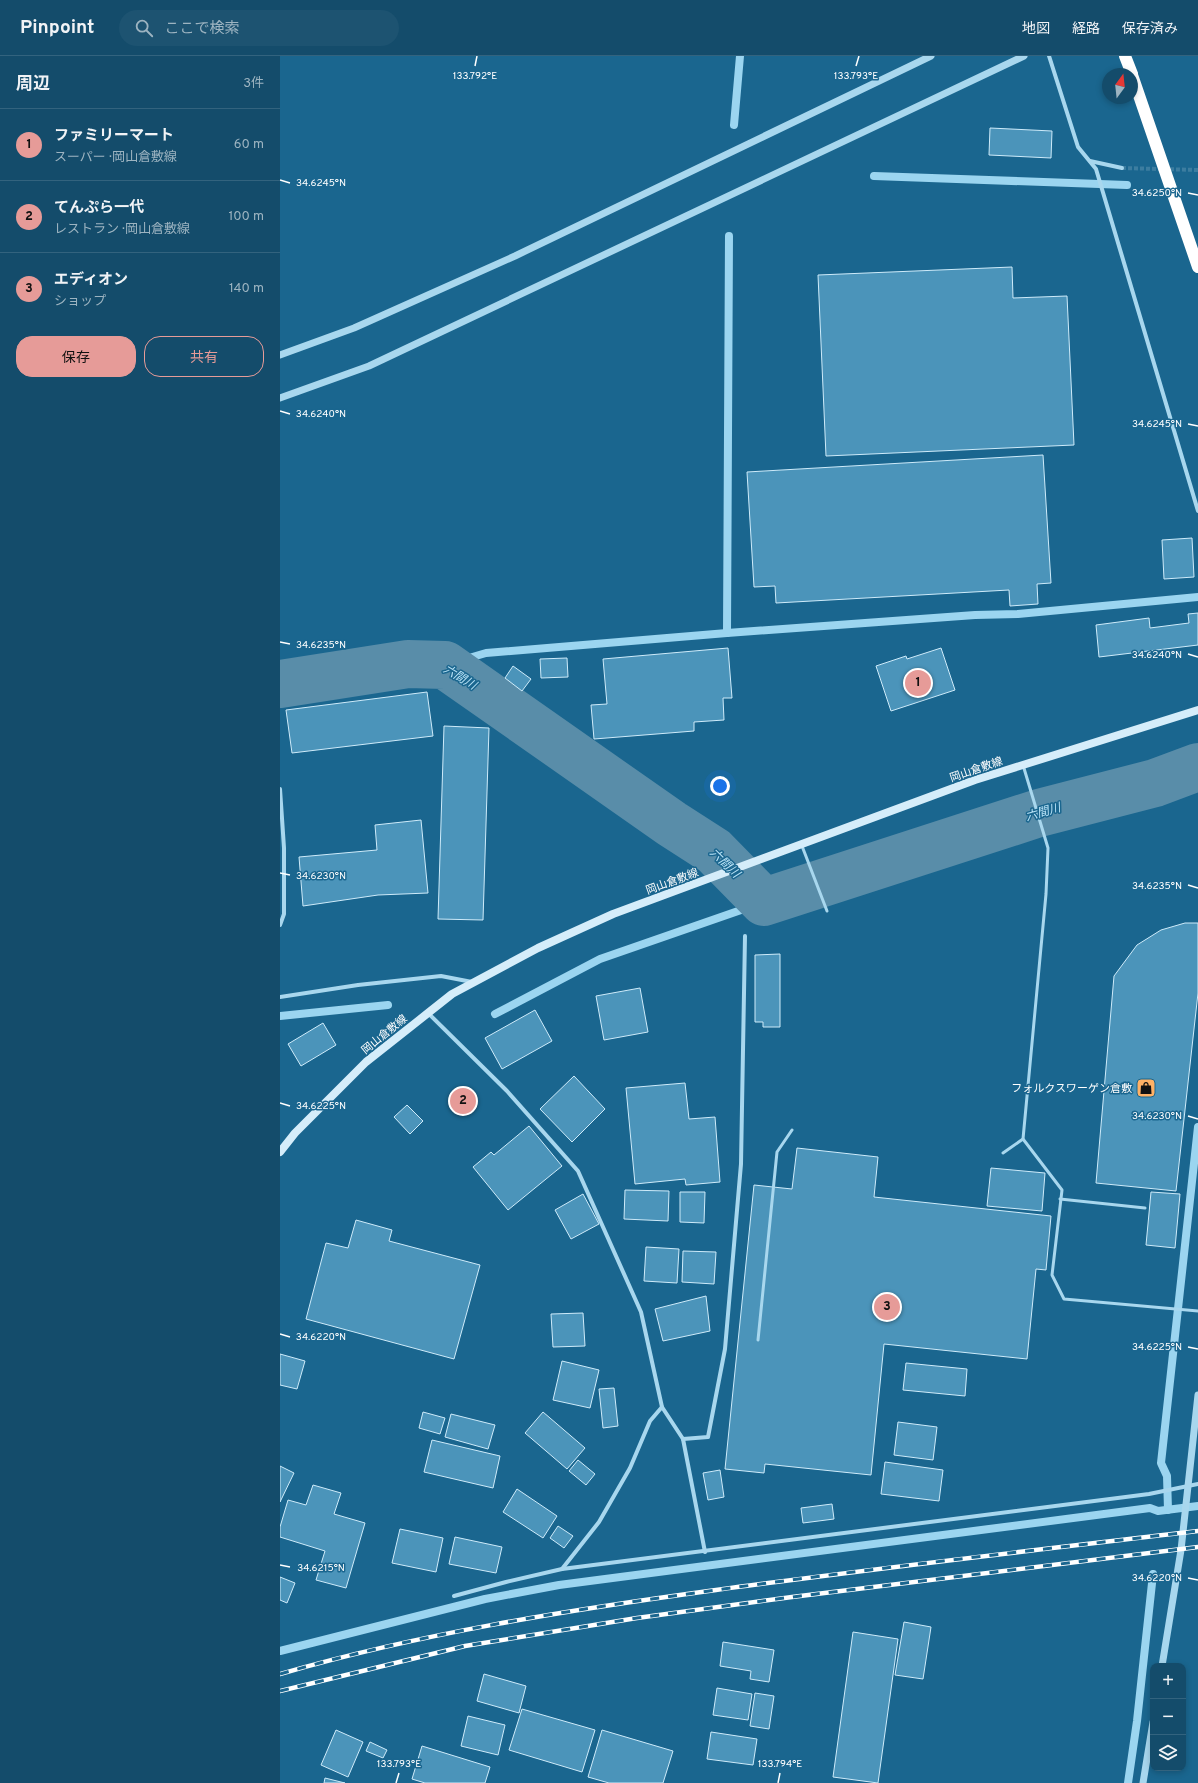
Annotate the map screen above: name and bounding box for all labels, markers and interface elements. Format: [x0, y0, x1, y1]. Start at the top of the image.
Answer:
search box [119, 10, 399, 46]
text: Pinpoint [20, 16, 95, 40]
icon: search [133, 17, 155, 39]
text: ここで検索 [165, 20, 240, 39]
text: 地図 [1022, 21, 1050, 38]
text: 経路 [1072, 21, 1100, 38]
text: 保存済み [1122, 21, 1178, 38]
north arrow [1102, 68, 1138, 104]
text: 133.792°E [453, 70, 497, 83]
text: 133.793°E [834, 70, 878, 83]
text: 周辺 [16, 74, 50, 96]
text: 3件 [243, 76, 264, 92]
text: ファミリーマート [54, 127, 174, 146]
text: 1 [26, 137, 32, 153]
text: 60 m [234, 137, 264, 153]
text: スーパー · 岡山倉敷線 [54, 150, 177, 166]
text: 34.6245°N [296, 177, 346, 190]
text: 34.6250°N [1132, 187, 1182, 200]
text: てんぷら一代 [54, 199, 144, 218]
text: 2 [25, 209, 33, 225]
text: 100 m [228, 209, 264, 225]
text: レストラン · 岡山倉敷線 [54, 222, 190, 238]
text: エディオン [54, 271, 128, 290]
text: 3 [25, 281, 33, 297]
text: 140 m [229, 281, 264, 297]
text: ショップ [54, 294, 106, 310]
button: 保存 [16, 336, 136, 377]
button: 共有 [144, 336, 264, 377]
text: 34.6240°N [296, 408, 346, 421]
text: 34.6245°N [1132, 418, 1182, 431]
text: 34.6235°N [296, 639, 346, 652]
text: 34.6240°N [1132, 649, 1182, 662]
water label: 六間川 [440, 662, 481, 695]
pin: 1 [905, 668, 931, 698]
street label: 岡山倉敷線 [948, 754, 1005, 786]
your location [710, 776, 730, 796]
water label: 六間川 [1024, 800, 1065, 826]
water label: 六間川 [706, 845, 744, 883]
street label: 岡山倉敷線 [644, 866, 701, 898]
text: 34.6230°N [296, 870, 346, 883]
text: 34.6235°N [1132, 880, 1182, 893]
street label: 岡山倉敷線 [359, 1012, 410, 1058]
shop icon: フォルクスワーゲン倉敷 [1135, 1077, 1157, 1099]
place label: フォルクスワーゲン倉敷 [1011, 1082, 1132, 1096]
pin: 2 [450, 1086, 476, 1116]
text: 34.6225°N [296, 1100, 346, 1113]
text: 34.6230°N [1132, 1110, 1182, 1123]
pin: 3 [874, 1292, 900, 1322]
text: 34.6220°N [296, 1331, 346, 1344]
text: 34.6225°N [1132, 1341, 1182, 1354]
text: 34.6215°N [297, 1562, 345, 1575]
text: 34.6220°N [1132, 1572, 1182, 1585]
map controls [1150, 1663, 1186, 1771]
button: + [1150, 1663, 1186, 1699]
button: − [1150, 1699, 1186, 1735]
button: layers [1150, 1735, 1186, 1771]
text: 133.793°E [377, 1758, 421, 1771]
text: 133.794°E [758, 1758, 802, 1771]

